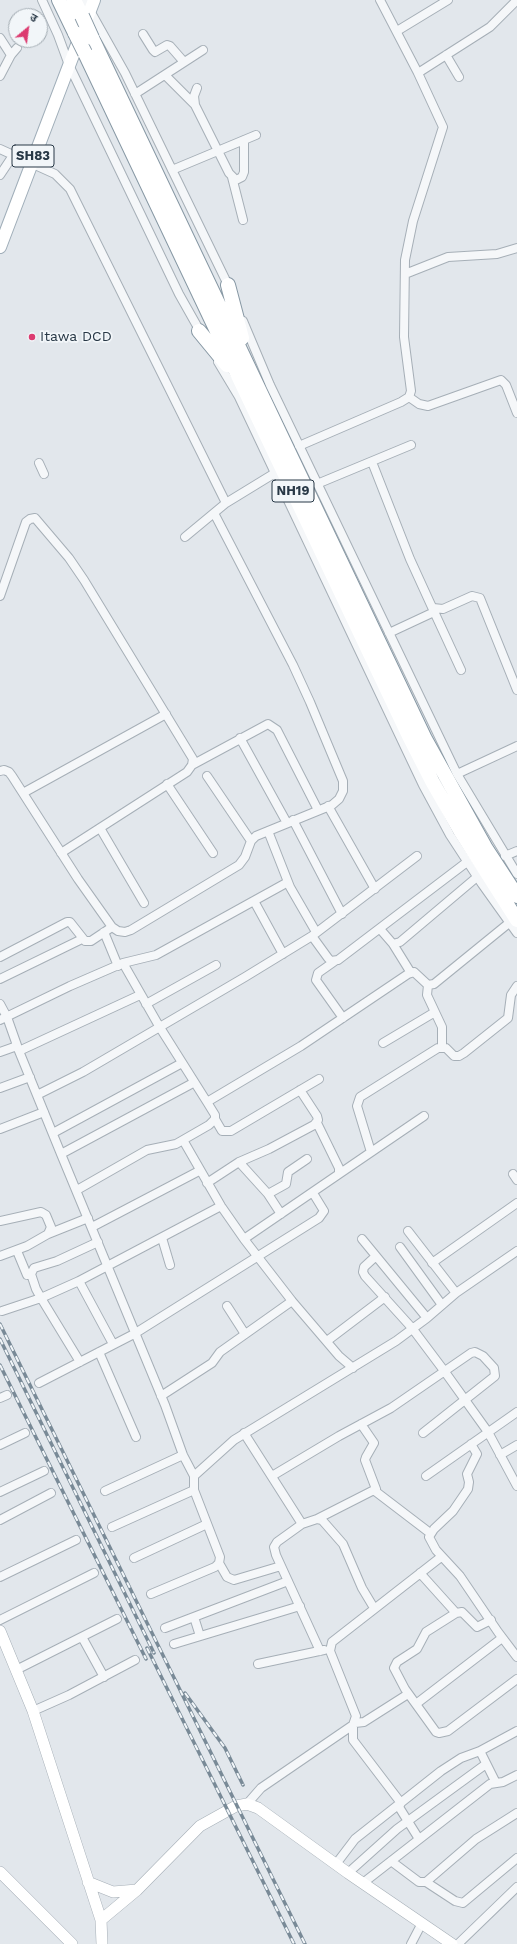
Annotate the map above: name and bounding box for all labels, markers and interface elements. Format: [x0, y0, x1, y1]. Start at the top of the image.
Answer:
north arrow [8, 8, 48, 48]
text: उ [28, 11, 40, 25]
road number: SH83 [12, 145, 54, 167]
place label: Itawa DCD [40, 329, 112, 345]
marker: Itawa DCD [27, 332, 37, 342]
road number: NH19 [272, 480, 314, 502]

